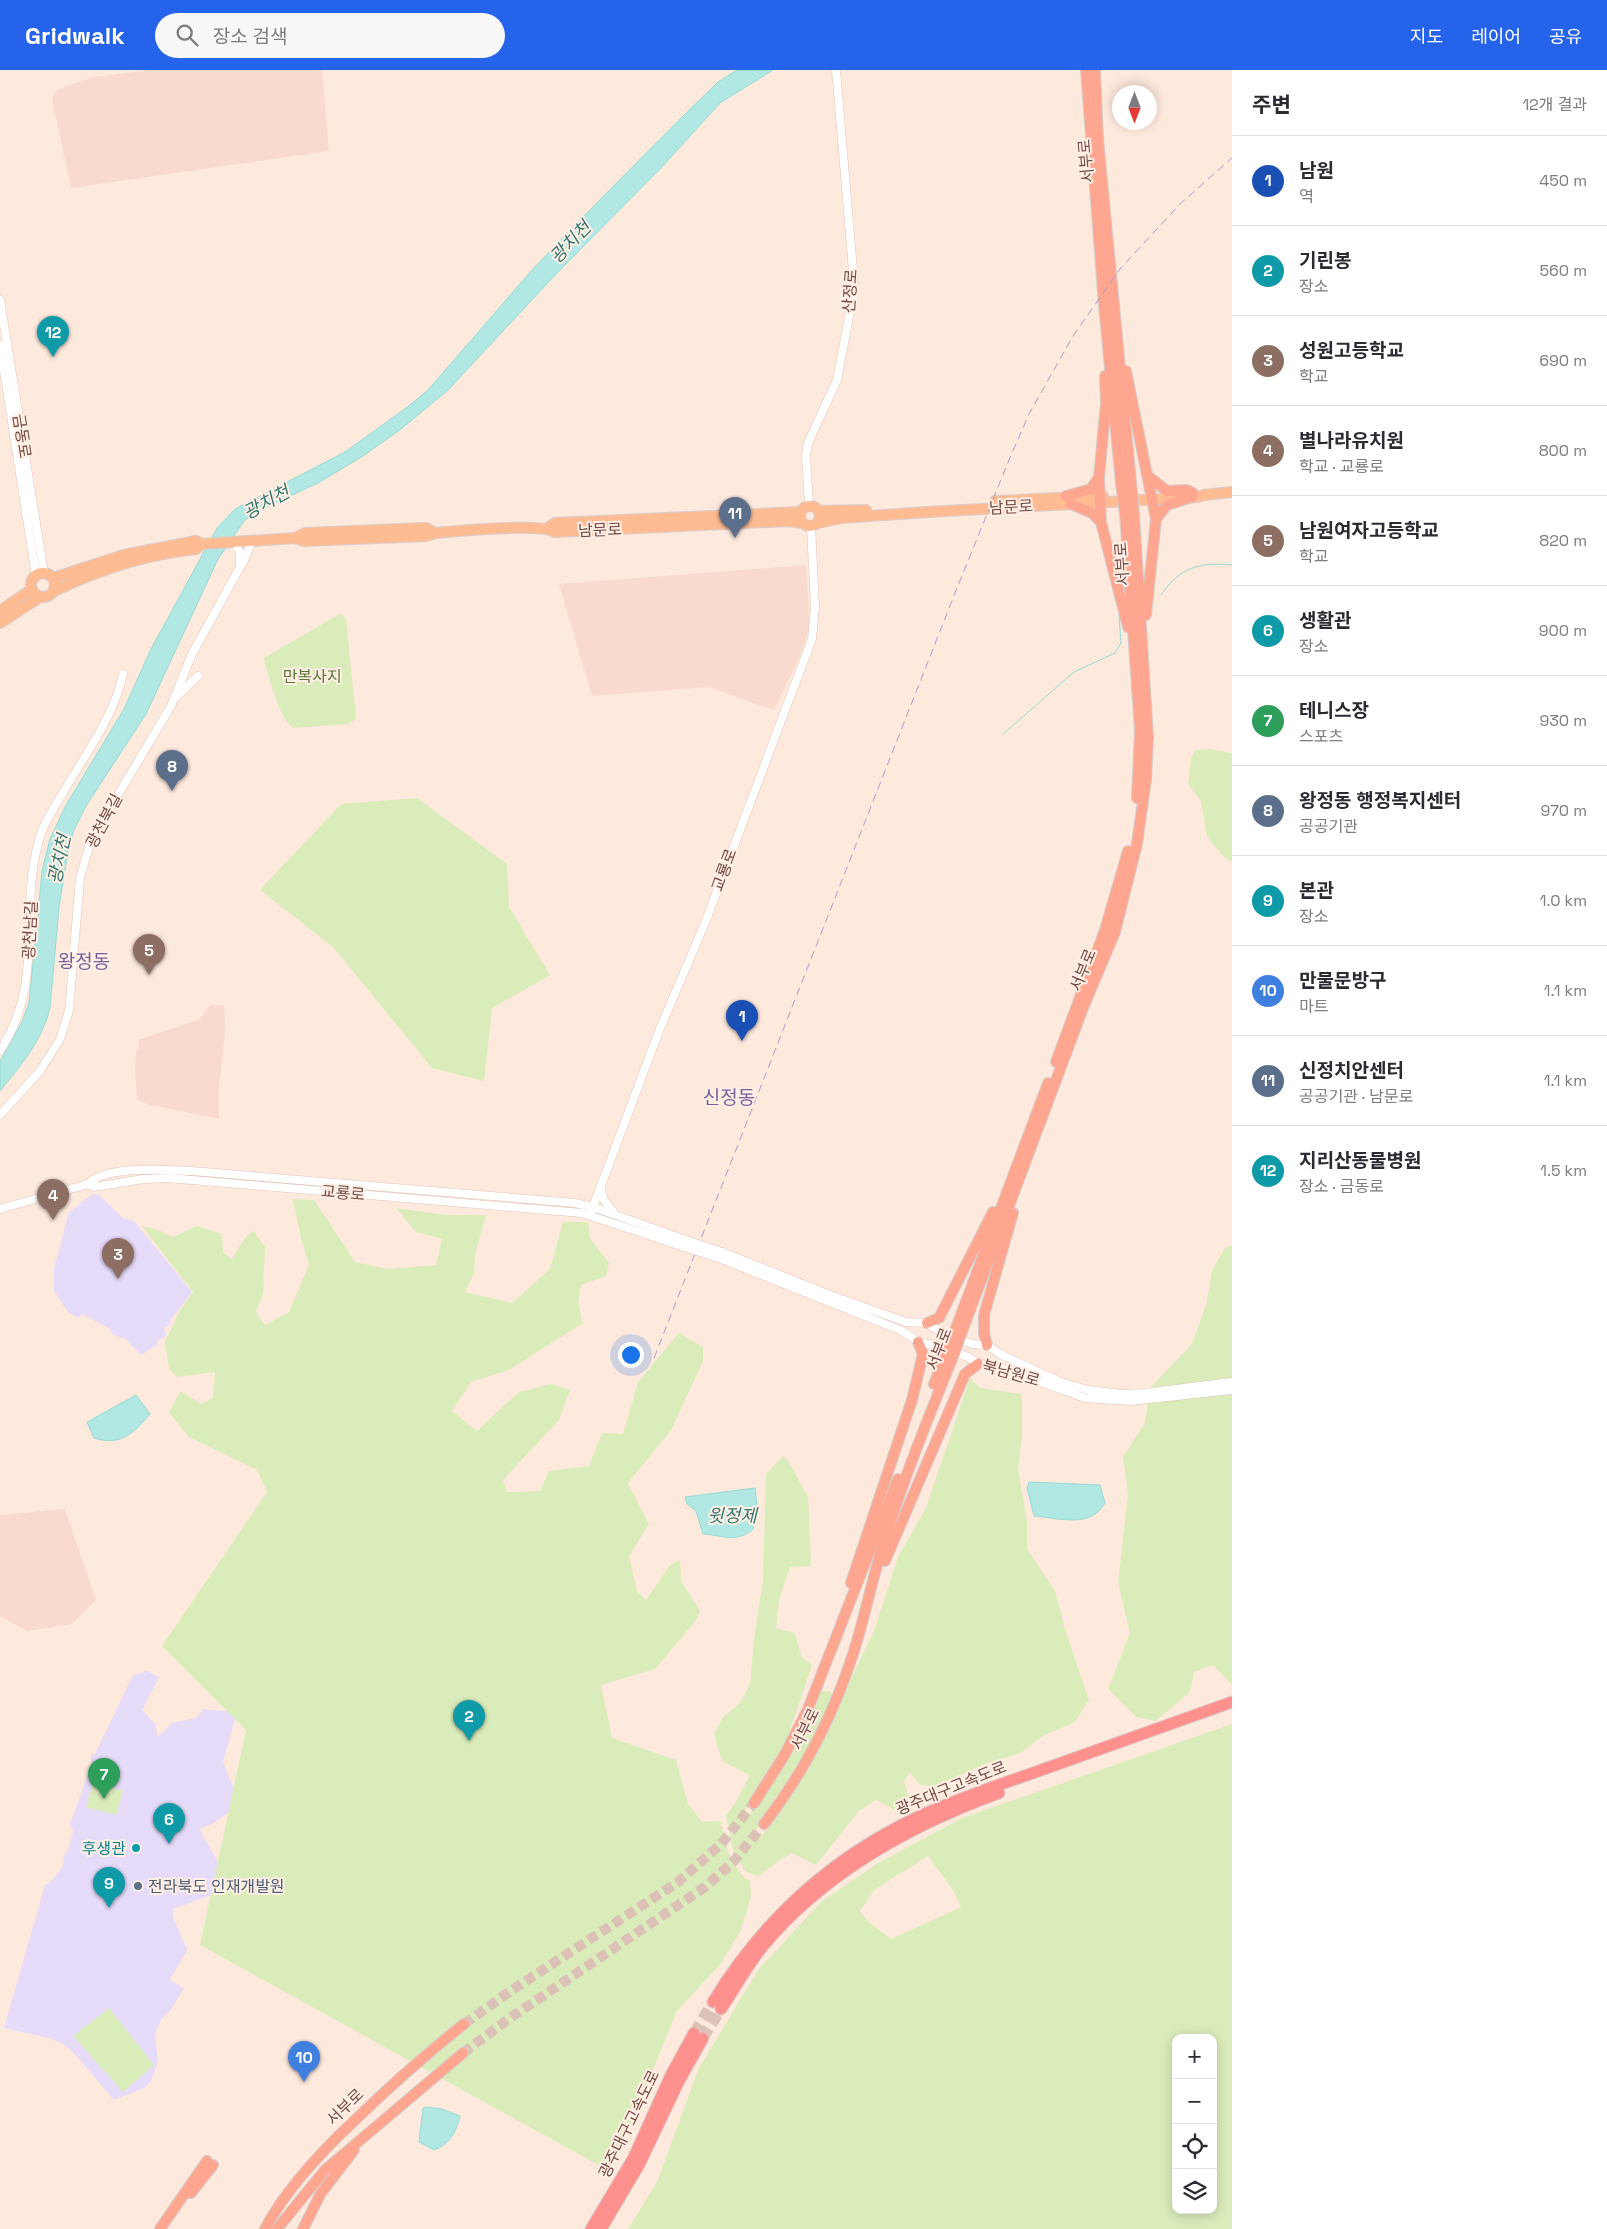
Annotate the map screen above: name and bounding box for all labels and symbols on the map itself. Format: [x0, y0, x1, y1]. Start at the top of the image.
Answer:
north arrow [1112, 85, 1157, 130]
street label: 서부로 [1074, 138, 1098, 184]
water label: 광치천 [544, 214, 597, 268]
street label: 산정로 [838, 268, 862, 314]
pin: 12 [37, 316, 69, 357]
street label: 금동로 [8, 413, 36, 460]
water label: 광치천 [239, 479, 295, 524]
street label: 남문로 [988, 495, 1034, 519]
pin: 11 [719, 497, 751, 538]
street label: 남문로 [578, 519, 623, 541]
street label: 서부로 [1110, 541, 1134, 587]
park label: 만복사지 [283, 666, 341, 687]
pin: 8 [156, 750, 188, 791]
street label: 광천북길 [81, 790, 127, 852]
water label: 광치천 [43, 830, 76, 886]
street label: 교룡로 [707, 845, 742, 894]
street label: 광천남길 [18, 900, 42, 960]
pin: 5 [133, 934, 165, 975]
street label: 서부로 [1065, 945, 1101, 994]
district label: 왕정동 [58, 949, 110, 974]
pin: 1 [726, 1000, 758, 1041]
district label: 신정동 [703, 1085, 755, 1110]
pin: 4 [37, 1179, 69, 1220]
street label: 교룡로 [320, 1181, 366, 1205]
pin: 3 [102, 1238, 134, 1279]
street label: 서부로 [921, 1324, 957, 1373]
your location [618, 1342, 644, 1368]
street label: 북남원로 [980, 1355, 1042, 1391]
water label: 윗정제 [707, 1504, 759, 1527]
pin: 2 [453, 1700, 485, 1741]
street label: 서부로 [786, 1704, 824, 1753]
street label: 광주대구고속도로 [892, 1756, 1010, 1820]
pin: 7 [88, 1758, 120, 1799]
pin: 6 [153, 1803, 185, 1844]
place label: 후생관 [82, 1838, 126, 1859]
marker: 후생관 [130, 1842, 142, 1854]
pin: 9 [93, 1867, 125, 1908]
place label: 전라북도 인재개발원 [148, 1876, 285, 1897]
marker: 전라북도 인재개발원 [132, 1880, 144, 1892]
pin: 10 [288, 2041, 320, 2082]
street label: 광주대구고속도로 [594, 2066, 664, 2182]
street label: 서부로 [322, 2084, 368, 2130]

